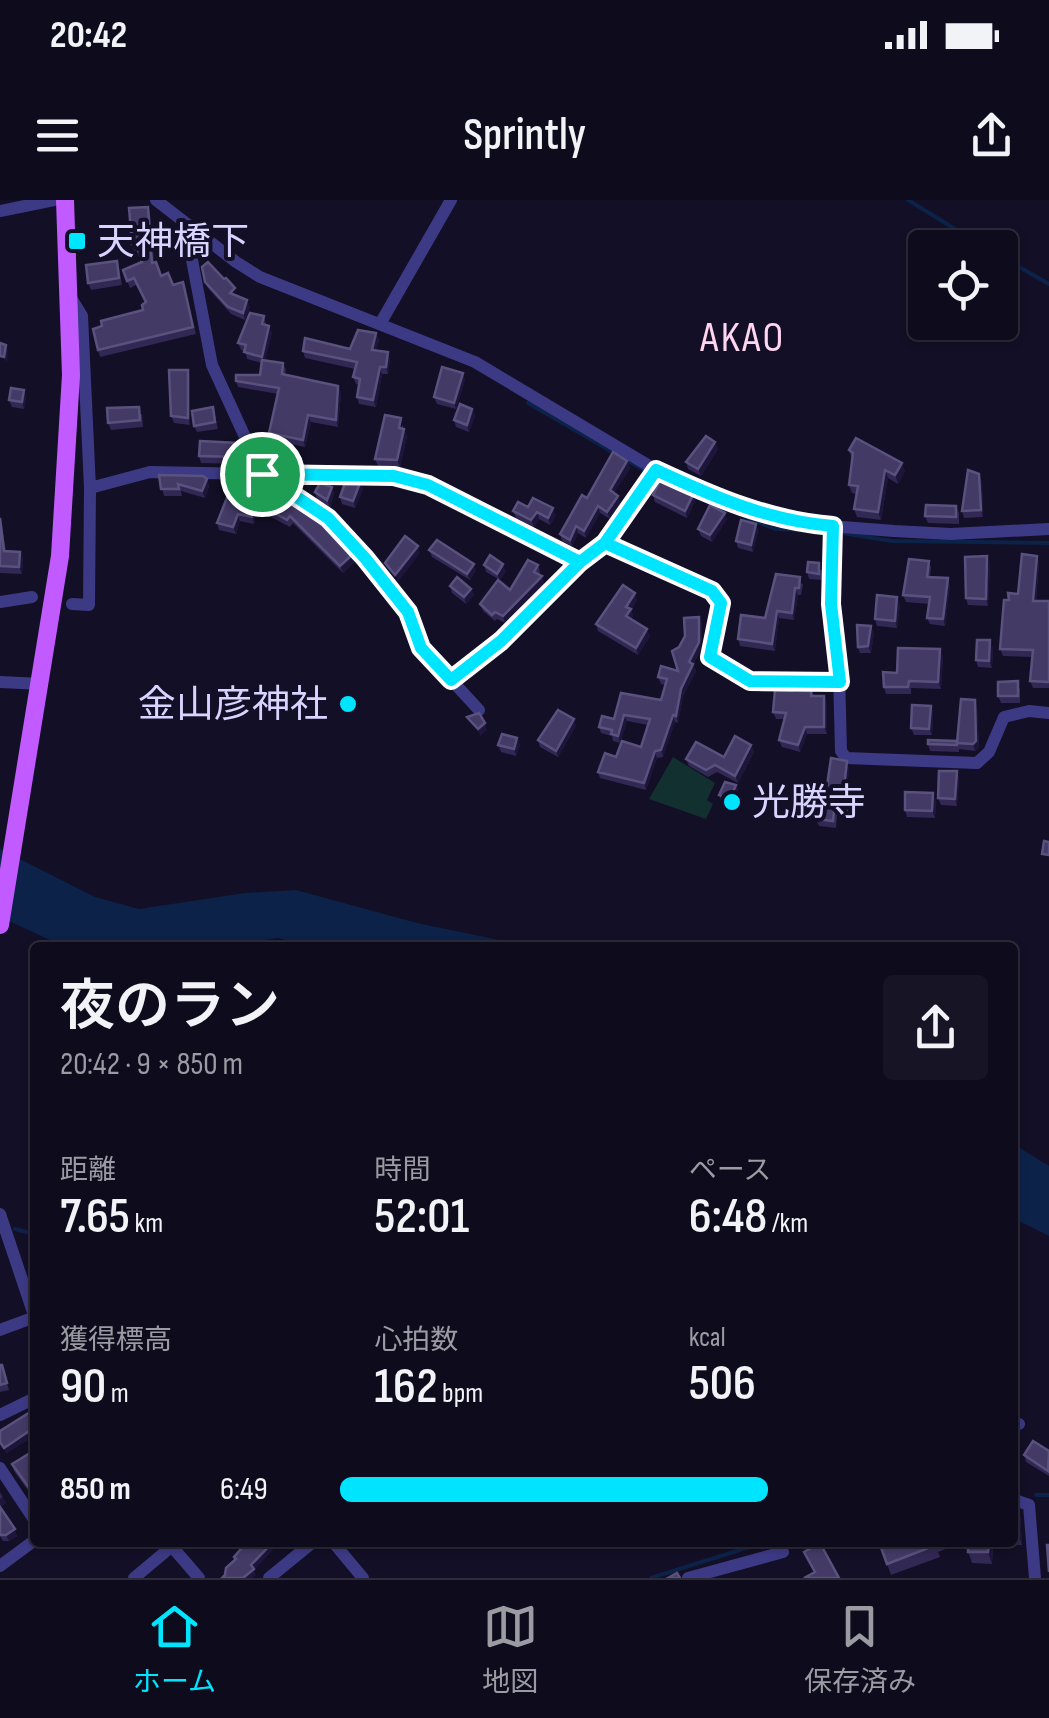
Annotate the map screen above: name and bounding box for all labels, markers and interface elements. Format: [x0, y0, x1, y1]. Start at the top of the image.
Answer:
text: 20:42 [50, 13, 127, 58]
icon: menu [30, 108, 85, 163]
text: Sprintly [463, 108, 586, 163]
icon: share [964, 108, 1019, 163]
place label: 天神橋下 [97, 220, 249, 265]
marker: 天神橋下 [66, 230, 88, 252]
map controls [908, 230, 1018, 340]
button: locate [908, 230, 1018, 340]
district label: AKAO [699, 313, 786, 364]
pin [220, 432, 305, 517]
icon: arrive [235, 447, 290, 502]
place label: 金山彦神社 [138, 683, 328, 728]
marker: 金山彦神社 [337, 693, 359, 715]
place label: 光勝寺 [752, 781, 866, 826]
marker: 光勝寺 [721, 791, 743, 813]
text: 夜のラン [60, 974, 280, 1041]
button: share [883, 975, 988, 1080]
text: 20:42 · 9 × 850 m [60, 1045, 243, 1084]
text: 距離 [60, 1154, 116, 1187]
text: 時間 [374, 1154, 430, 1187]
text: ペース [689, 1154, 771, 1187]
text: 7.65 [60, 1187, 130, 1247]
text: 52:01 [374, 1187, 469, 1247]
text: 6:48 [689, 1187, 767, 1247]
text: km [130, 1207, 163, 1240]
text: /km [767, 1207, 808, 1240]
text: kcal [689, 1321, 726, 1354]
text: 獲得標高 [60, 1324, 172, 1357]
text: 心拍数 [374, 1324, 458, 1357]
text: 506 [689, 1354, 756, 1414]
text: 90 [60, 1357, 106, 1417]
text: 162 [374, 1357, 438, 1417]
text: m [106, 1377, 129, 1410]
text: bpm [438, 1377, 483, 1410]
text: 850 m [60, 1470, 131, 1509]
text: 6:49 [220, 1470, 268, 1509]
tab: ホーム [133, 1599, 216, 1699]
tab: 地図 [482, 1599, 538, 1699]
tab: 保存済み [804, 1599, 916, 1699]

